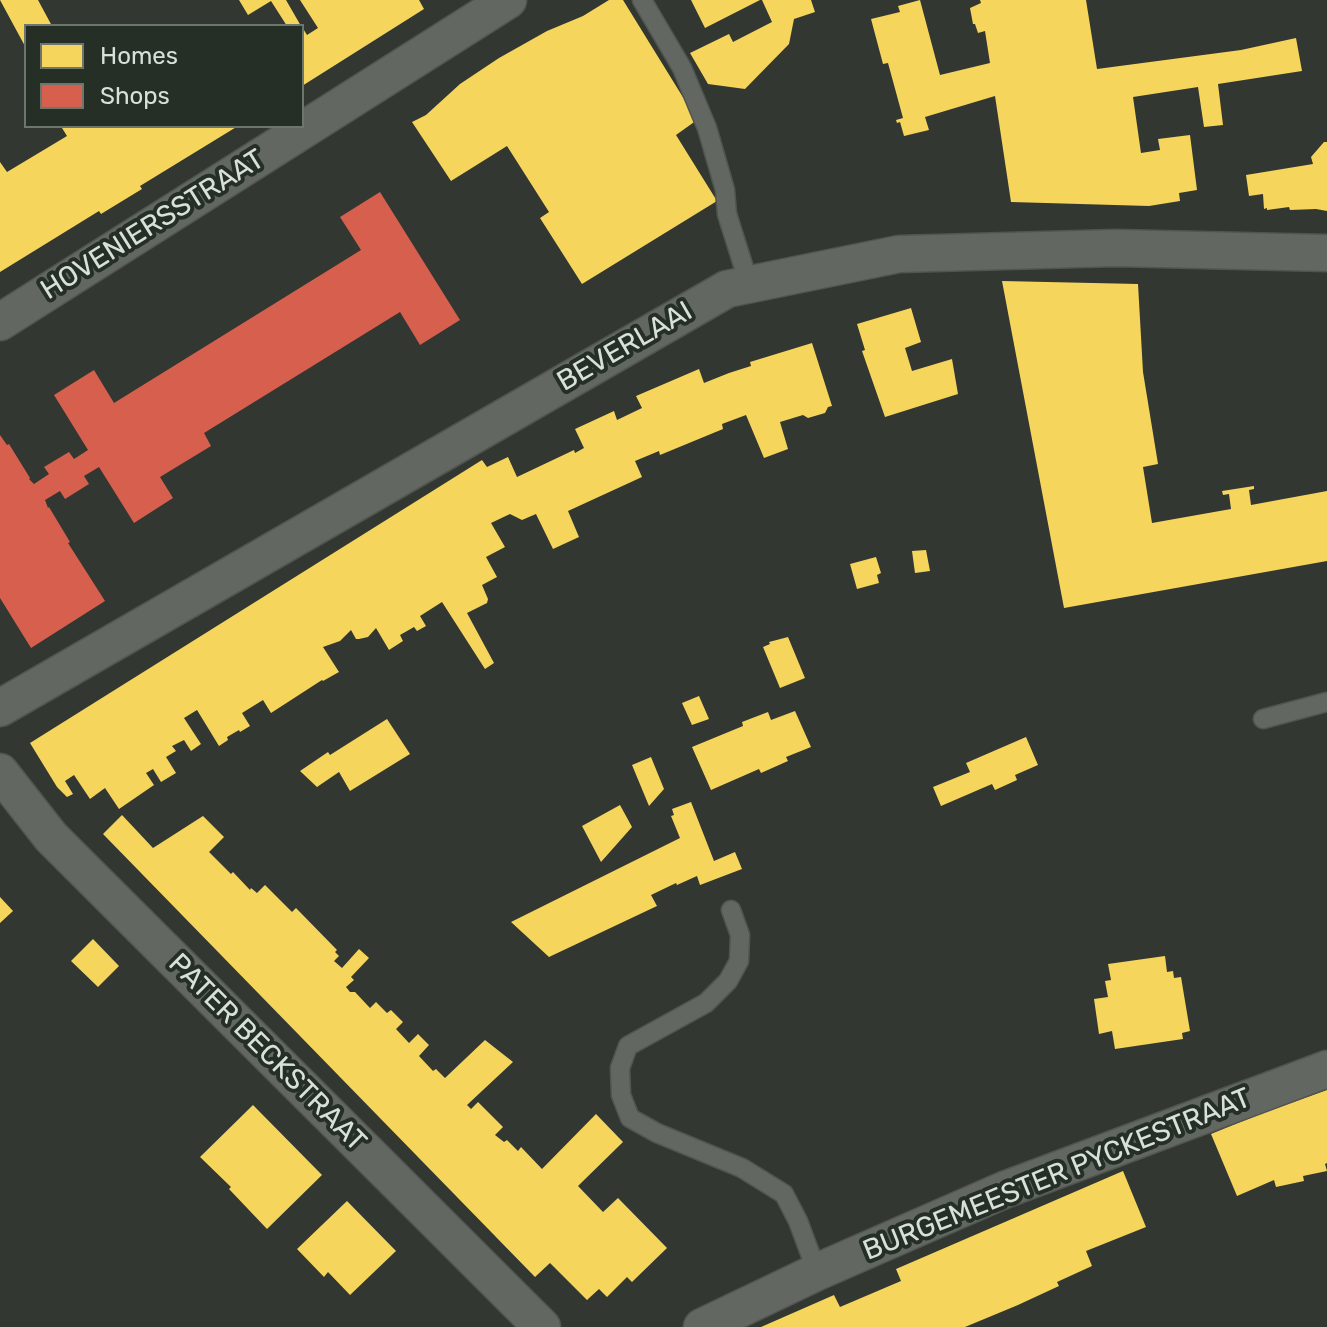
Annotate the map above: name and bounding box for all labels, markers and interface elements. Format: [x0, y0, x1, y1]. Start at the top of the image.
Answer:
legend [24, 24, 304, 128]
text: Homes [100, 42, 178, 70]
text: Shops [100, 82, 170, 110]
street label: HOVENIERSSTRAAT [35, 143, 271, 307]
street label: BEVERLAAI [552, 295, 698, 399]
street label: PATER BECKSTRAAT [161, 947, 373, 1159]
street label: BURGEMEESTER PYCKESTRAAT [858, 1082, 1256, 1268]

